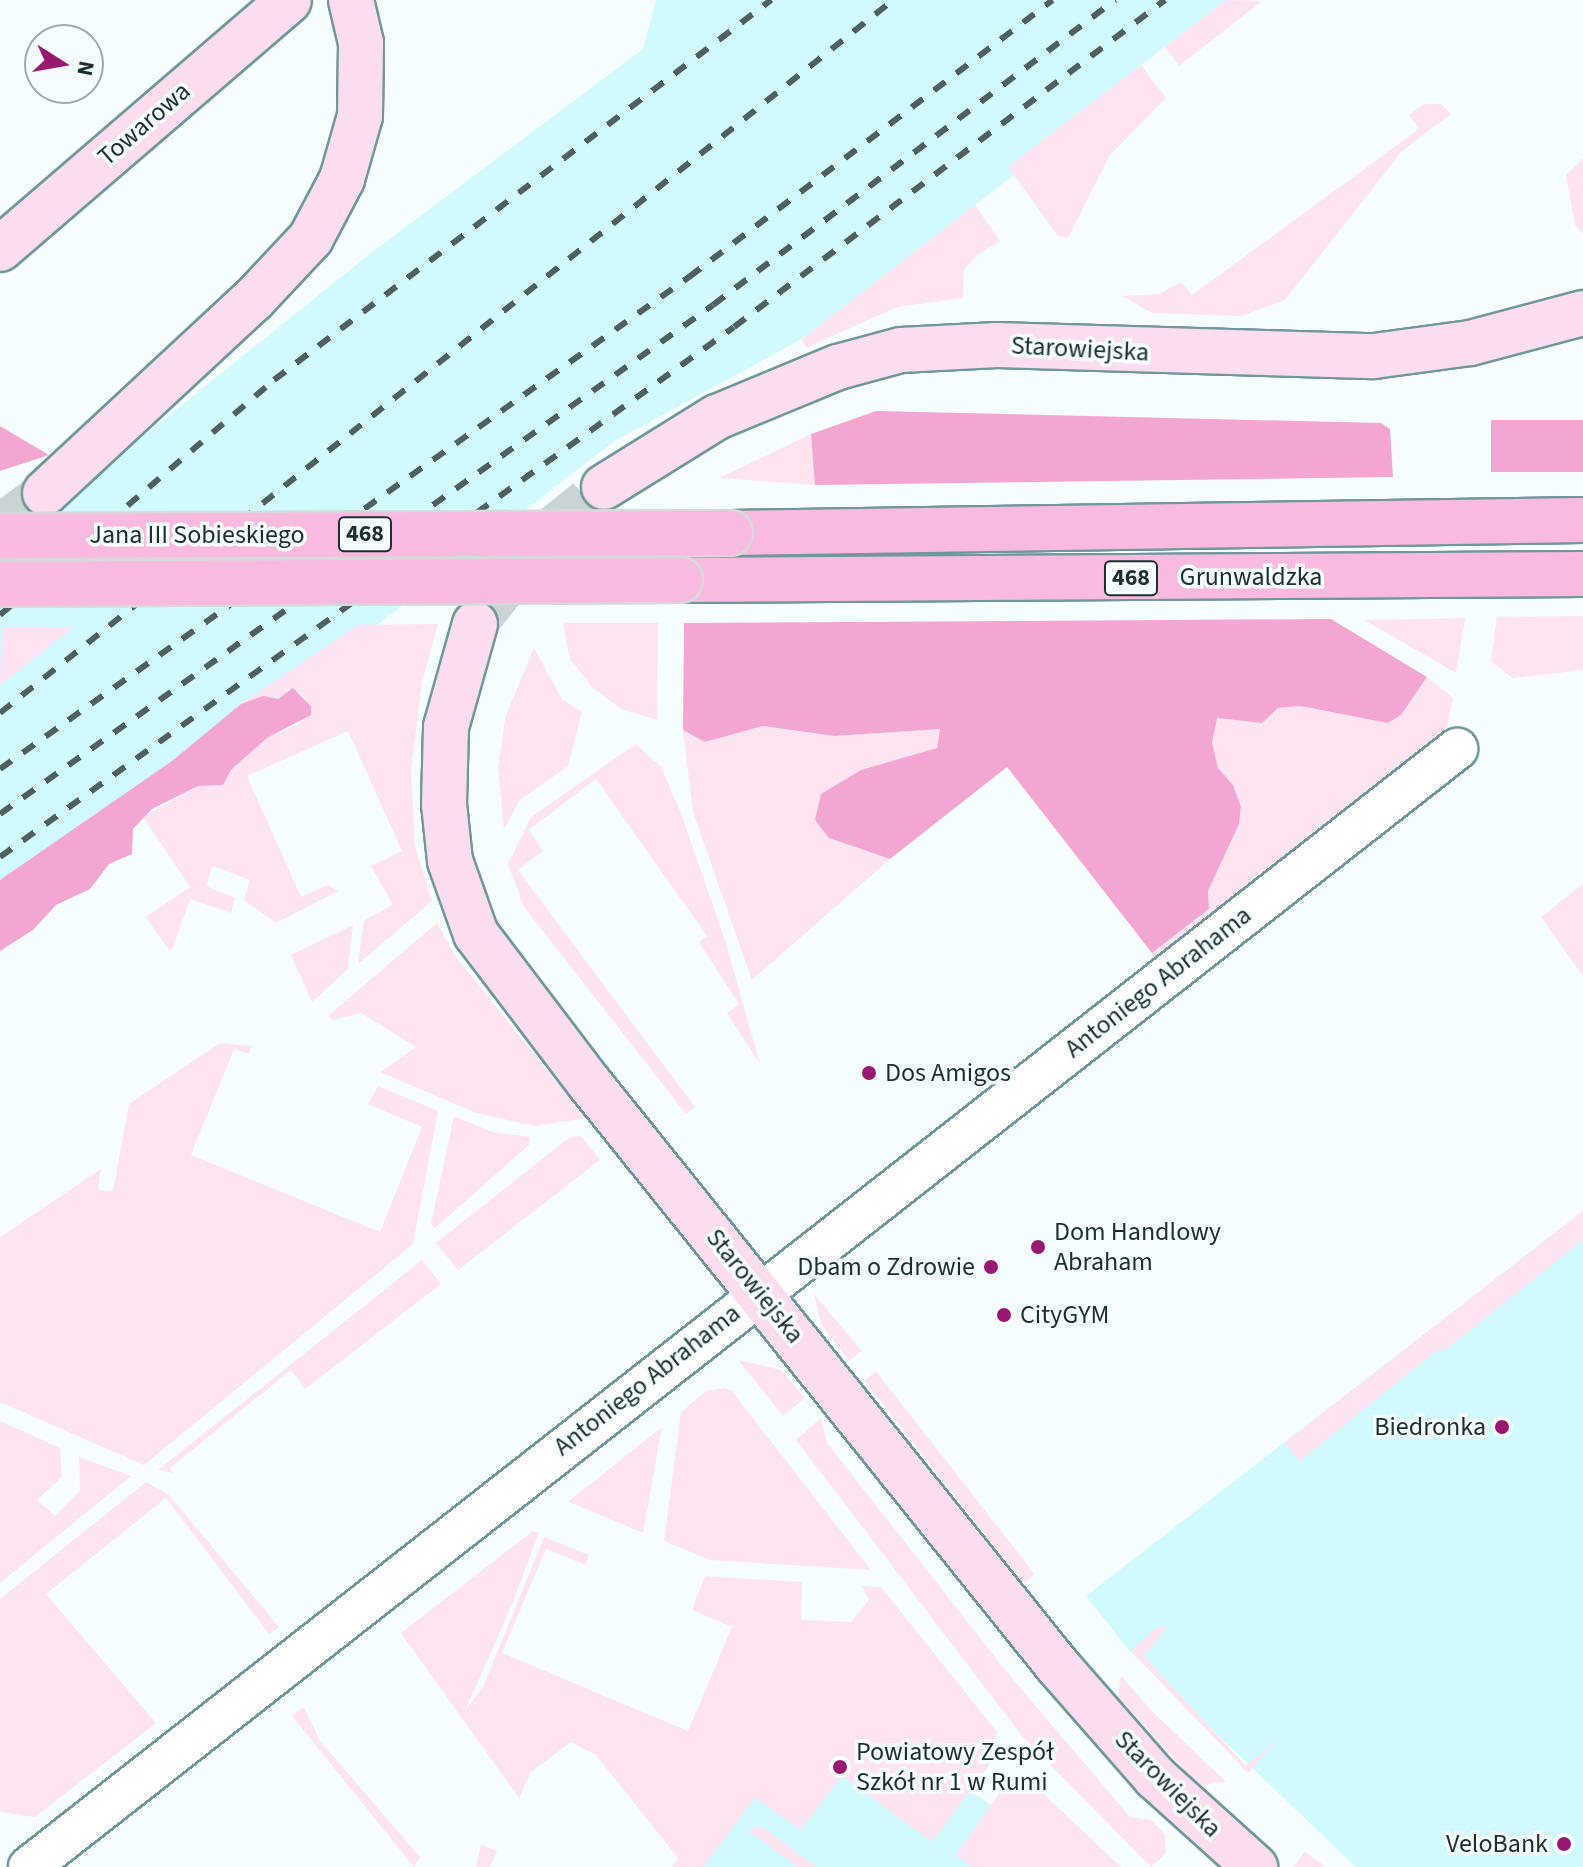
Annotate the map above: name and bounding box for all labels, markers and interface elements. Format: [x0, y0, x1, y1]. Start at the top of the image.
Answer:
north arrow [24, 24, 104, 104]
text: N [68, 58, 103, 78]
street label: Towarowa [91, 75, 197, 173]
street label: Starowiejska [1010, 330, 1150, 368]
road number: 468 [337, 514, 393, 554]
street label: Jana III Sobieskiego [89, 519, 305, 551]
road number: 468 [1103, 558, 1159, 598]
street label: Grunwaldzka [1180, 561, 1322, 593]
street label: Antoniego Abrahama [1059, 899, 1257, 1065]
place label: Dos Amigos [885, 1057, 1011, 1089]
marker: Dos Amigos [860, 1064, 878, 1082]
place label: Dom Handlowy Abraham [1054, 1216, 1221, 1278]
street label: Starowiejska [699, 1222, 811, 1350]
marker: Dom Handlowy Abraham [1029, 1238, 1047, 1256]
place label: Dbam o Zdrowie [797, 1251, 975, 1283]
marker: Dbam o Zdrowie [982, 1258, 1000, 1276]
street label: Antoniego Abrahama [548, 1297, 746, 1463]
place label: CityGYM [1020, 1299, 1109, 1331]
marker: CityGYM [995, 1306, 1013, 1324]
place label: Biedronka [1374, 1411, 1486, 1443]
marker: Biedronka [1493, 1418, 1511, 1436]
street label: Starowiejska [1108, 1724, 1228, 1844]
place label: Powiatowy Zespół Szkół nr 1 w Rumi [856, 1736, 1054, 1798]
marker: Powiatowy Zespół Szkół nr 1 w Rumi [831, 1758, 849, 1776]
place label: VeloBank [1446, 1828, 1548, 1860]
marker: VeloBank [1555, 1835, 1573, 1853]

